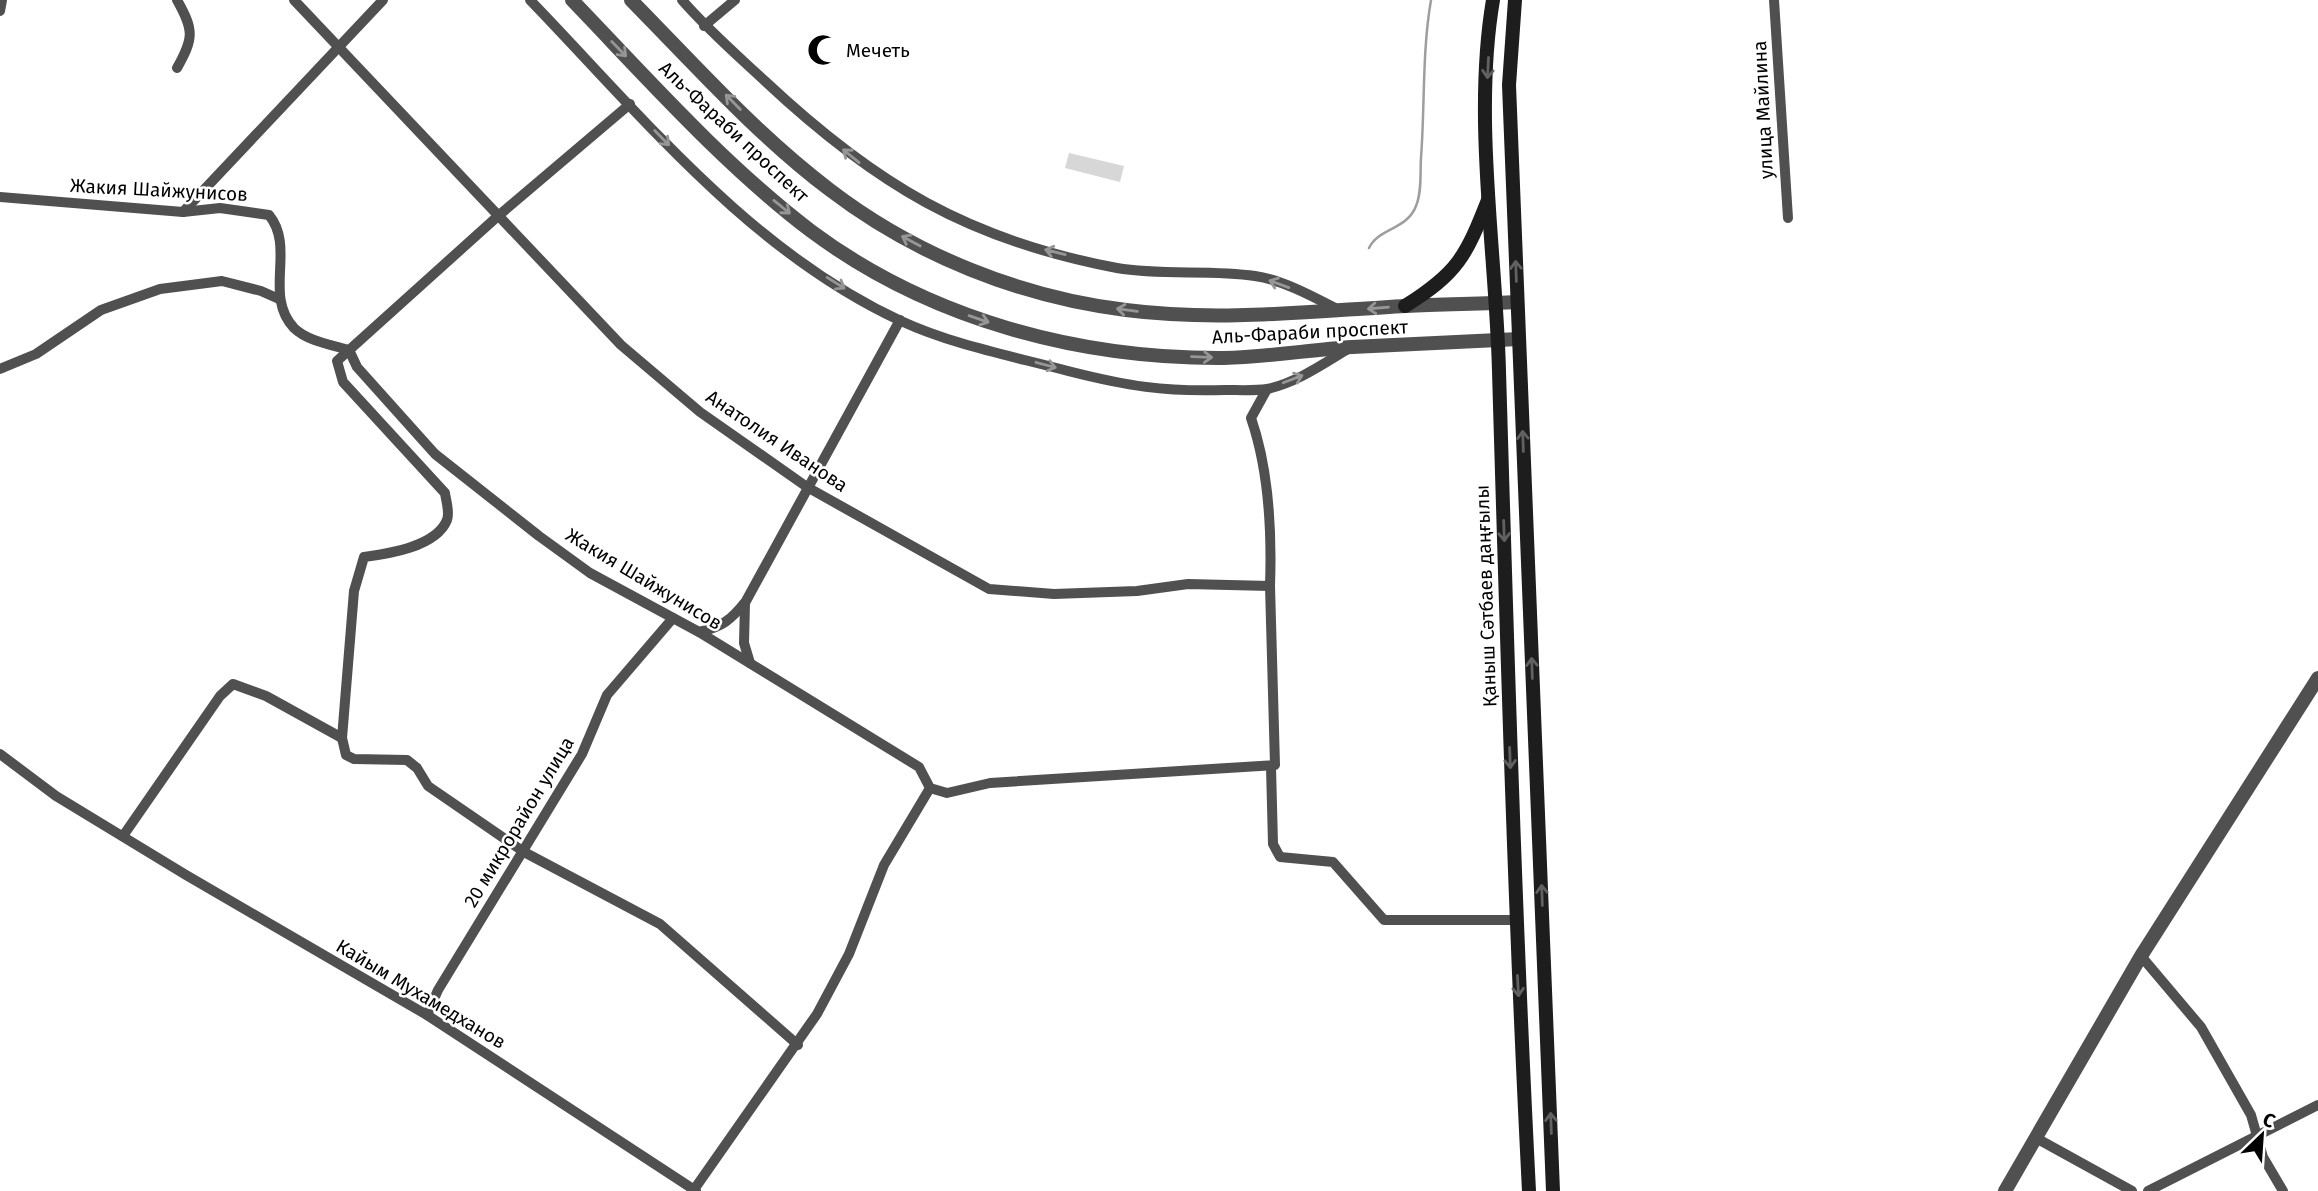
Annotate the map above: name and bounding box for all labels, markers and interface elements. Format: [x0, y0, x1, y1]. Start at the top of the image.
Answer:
mosque icon: Мечеть [806, 33, 840, 67]
place label: Мечеть [846, 39, 910, 62]
one-way arrow [611, 40, 628, 57]
street label: улица Майлина [1748, 40, 1778, 180]
one-way arrow [1481, 56, 1494, 79]
street label: Аль-Фараби проспект [654, 57, 814, 208]
one-way arrow [724, 94, 741, 111]
one-way arrow [654, 129, 671, 146]
one-way arrow [843, 148, 861, 163]
street label: Жакия Шайжунисов [69, 174, 249, 206]
one-way arrow [773, 199, 791, 215]
one-way arrow [901, 234, 922, 247]
one-way arrow [1044, 245, 1067, 258]
one-way arrow [1509, 260, 1522, 283]
one-way arrow [826, 275, 845, 290]
one-way arrow [1268, 277, 1290, 289]
one-way arrow [1367, 302, 1390, 315]
one-way arrow [1116, 303, 1139, 316]
one-way arrow [967, 314, 989, 326]
street label: Аль-Фараби проспект [1211, 315, 1409, 349]
one-way arrow [1190, 351, 1213, 364]
one-way arrow [1035, 359, 1057, 372]
one-way arrow [1282, 371, 1304, 384]
street label: Анатолия Иванова [702, 385, 852, 497]
one-way arrow [1516, 430, 1529, 453]
street label: Қаныш Сәтбаев даңғылы [1471, 484, 1501, 708]
one-way arrow [1497, 519, 1510, 542]
street label: Жакия Шайжунисов [562, 523, 726, 635]
one-way arrow [1526, 657, 1539, 680]
street label: 20 микрорайон улица [459, 733, 579, 911]
one-way arrow [1504, 747, 1517, 770]
one-way arrow [1535, 884, 1548, 907]
street label: Кайым Мухамедханов [332, 934, 510, 1054]
one-way arrow [1512, 974, 1525, 997]
north arrow [2227, 1100, 2297, 1170]
text: С [2259, 1107, 2279, 1133]
one-way arrow [1544, 1112, 1557, 1135]

